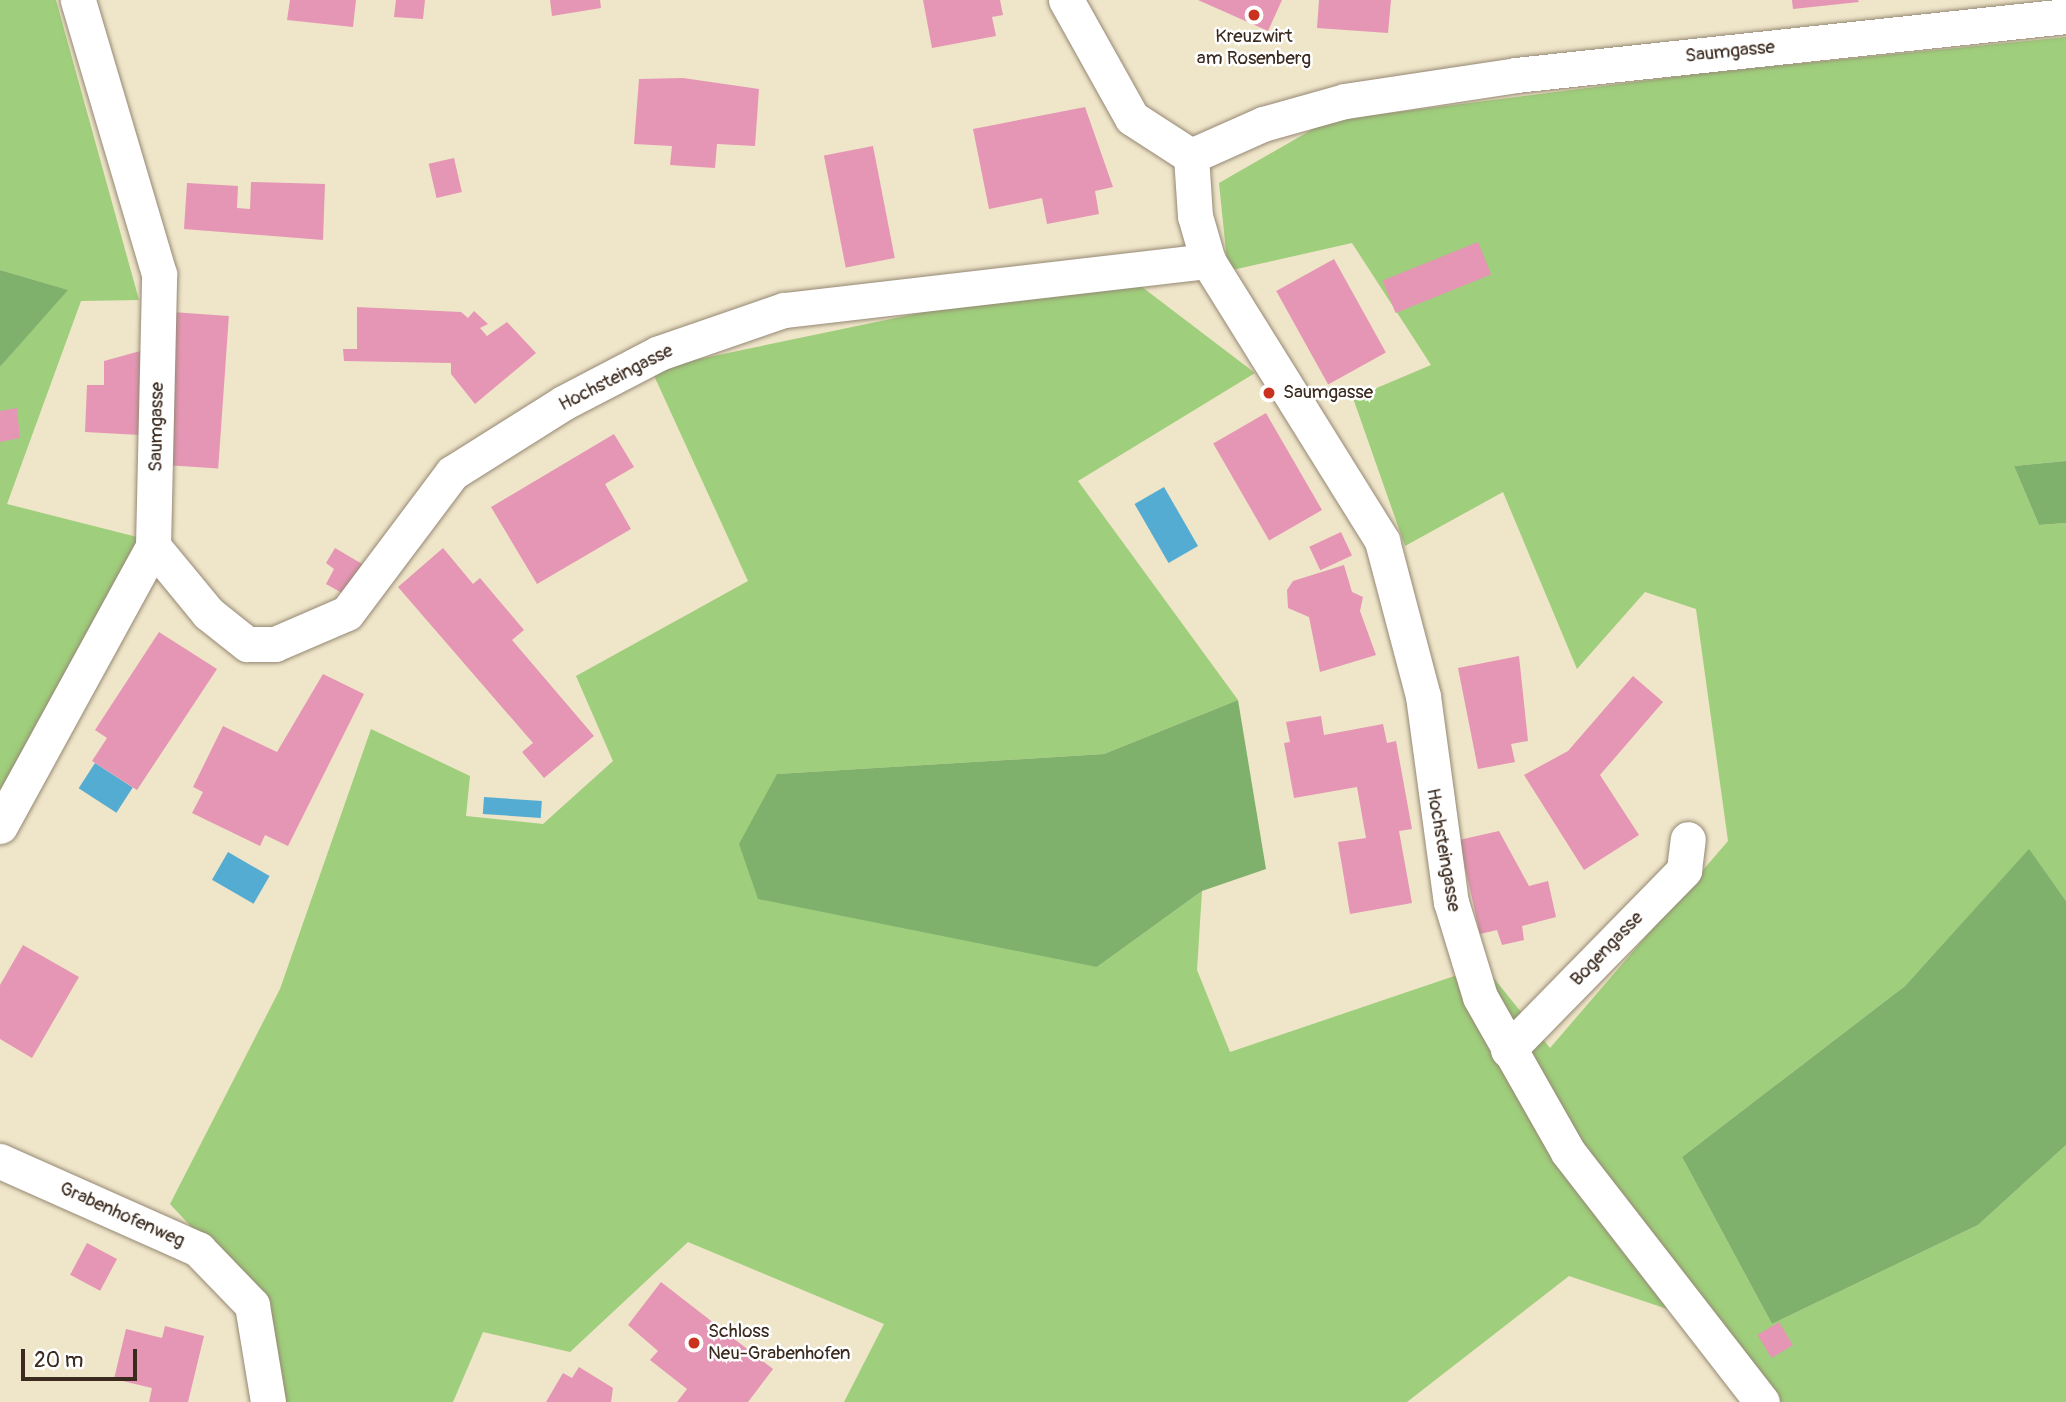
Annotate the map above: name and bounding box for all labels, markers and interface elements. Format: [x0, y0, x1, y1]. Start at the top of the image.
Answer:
marker: Kreuzwirt am Rosenberg [1246, 7, 1262, 23]
place label: Kreuzwirt am Rosenberg [1197, 26, 1311, 70]
street label: Saumgasse [1684, 36, 1776, 68]
street label: Hochsteingasse [555, 339, 677, 417]
street label: Saumgasse [145, 382, 169, 472]
place label: Saumgasse [1283, 382, 1373, 404]
marker: Saumgasse [1261, 385, 1277, 401]
street label: Hochsteingasse [1421, 786, 1465, 914]
street label: Bogengasse [1566, 907, 1648, 991]
street label: Grabenhofenweg [56, 1177, 188, 1253]
place label: Schloss Neu-Grabenhofen [708, 1321, 851, 1365]
marker: Schloss Neu-Grabenhofen [686, 1335, 702, 1351]
scale bar [24, 1336, 140, 1380]
text: 20 m [34, 1347, 83, 1374]

